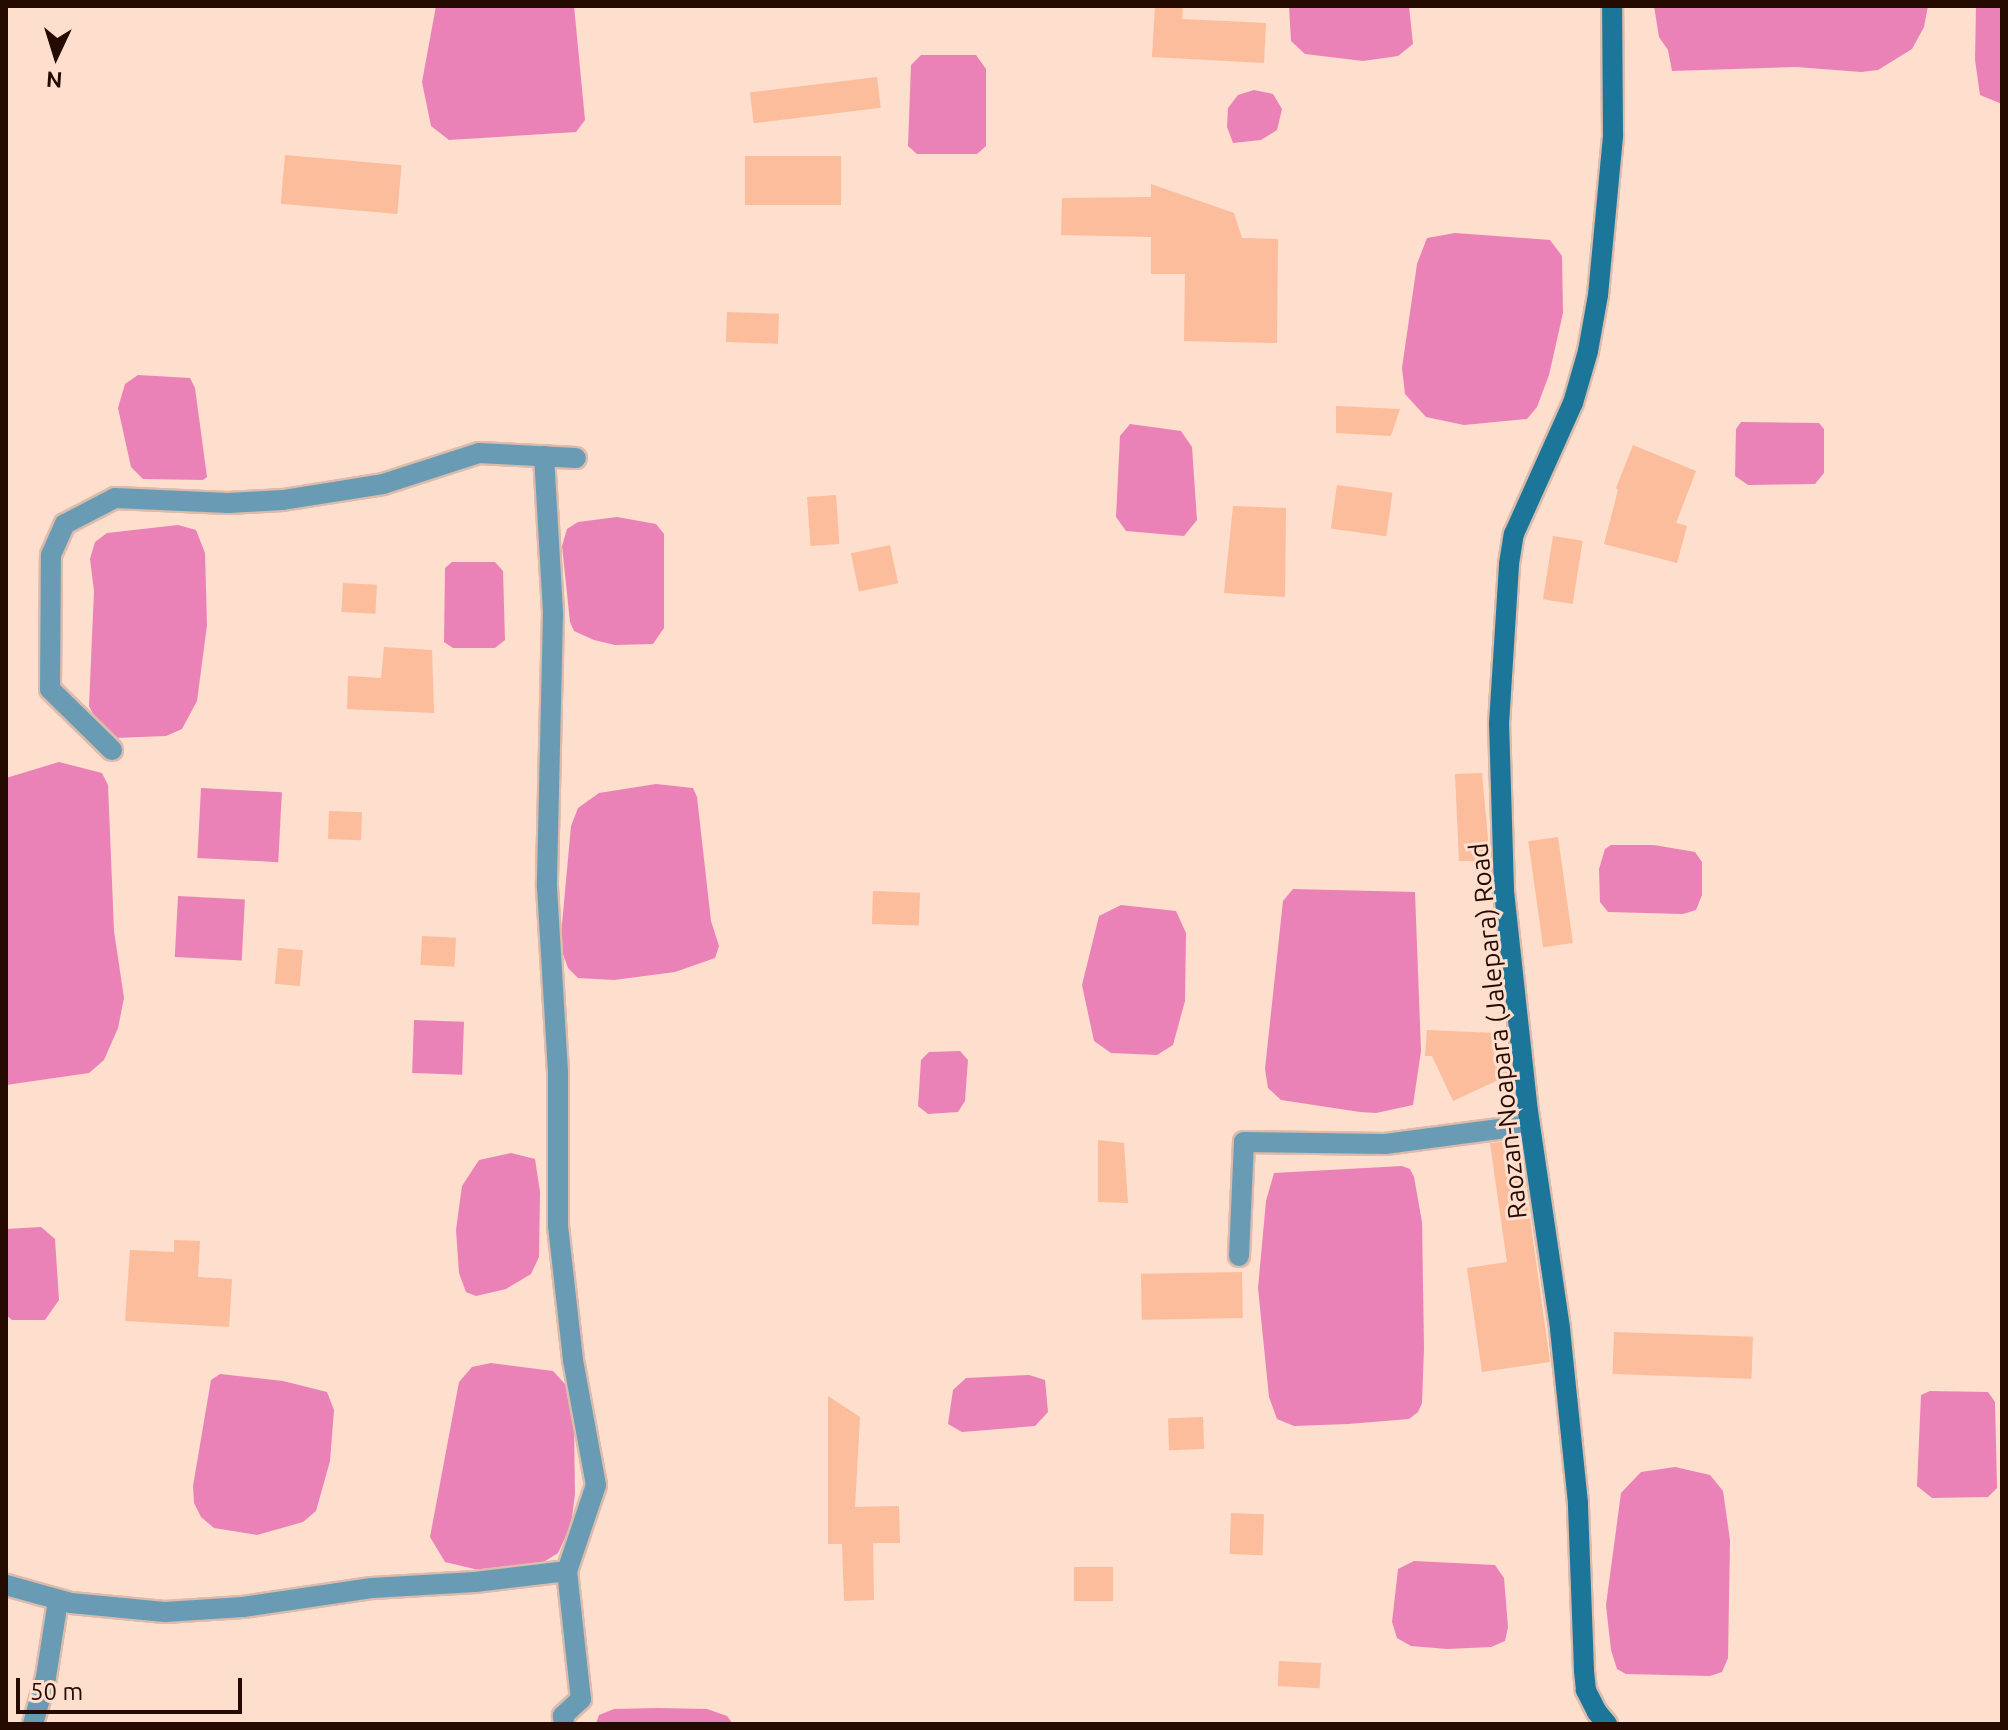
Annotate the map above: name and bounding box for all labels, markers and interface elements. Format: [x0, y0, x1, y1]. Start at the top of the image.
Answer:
north arrow [16, 16, 96, 96]
text: N [45, 67, 63, 93]
street label: Raozan-Noapara (Jalepara) Road [1463, 841, 1533, 1221]
scale bar [20, 1662, 246, 1712]
text: 50 m [30, 1678, 83, 1705]

